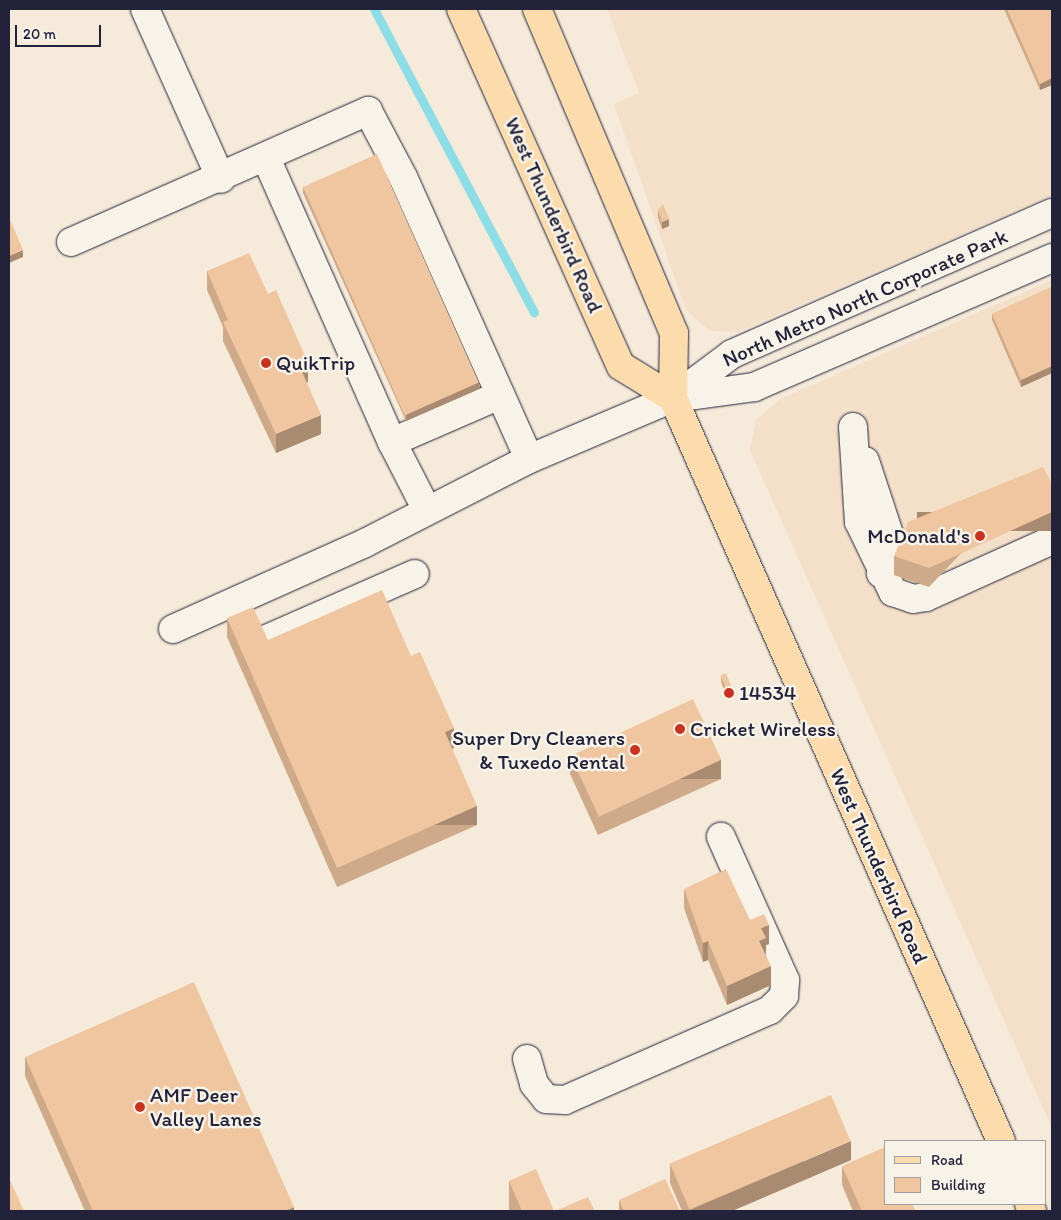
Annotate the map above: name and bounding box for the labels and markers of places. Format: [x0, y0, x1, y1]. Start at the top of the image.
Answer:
place label: QuikTrip [276, 350, 355, 376]
marker: QuikTrip [260, 357, 272, 369]
place label: McDonald's [867, 523, 970, 549]
marker: McDonald's [974, 530, 986, 542]
place label: 14534 [739, 680, 796, 706]
marker: 14534 [723, 687, 735, 699]
place label: Cricket Wireless [690, 716, 837, 742]
marker: Cricket Wireless [674, 723, 686, 735]
place label: Super Dry Cleaners & Tuxedo Rental [452, 725, 625, 775]
marker: Super Dry Cleaners & Tuxedo Rental [629, 744, 641, 756]
place label: AMF Deer Valley Lanes [150, 1082, 262, 1132]
marker: AMF Deer Valley Lanes [134, 1101, 146, 1113]

